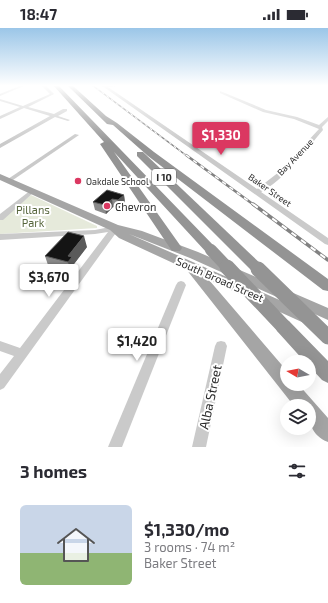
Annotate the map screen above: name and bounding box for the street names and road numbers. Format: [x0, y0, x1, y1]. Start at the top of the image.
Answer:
street label: Bay Avenue [275, 136, 315, 178]
road number: I 10 [152, 169, 176, 185]
street label: Baker Street [246, 171, 294, 209]
street label: South Broad Street [174, 254, 266, 304]
street label: Alba Street [195, 363, 225, 431]

